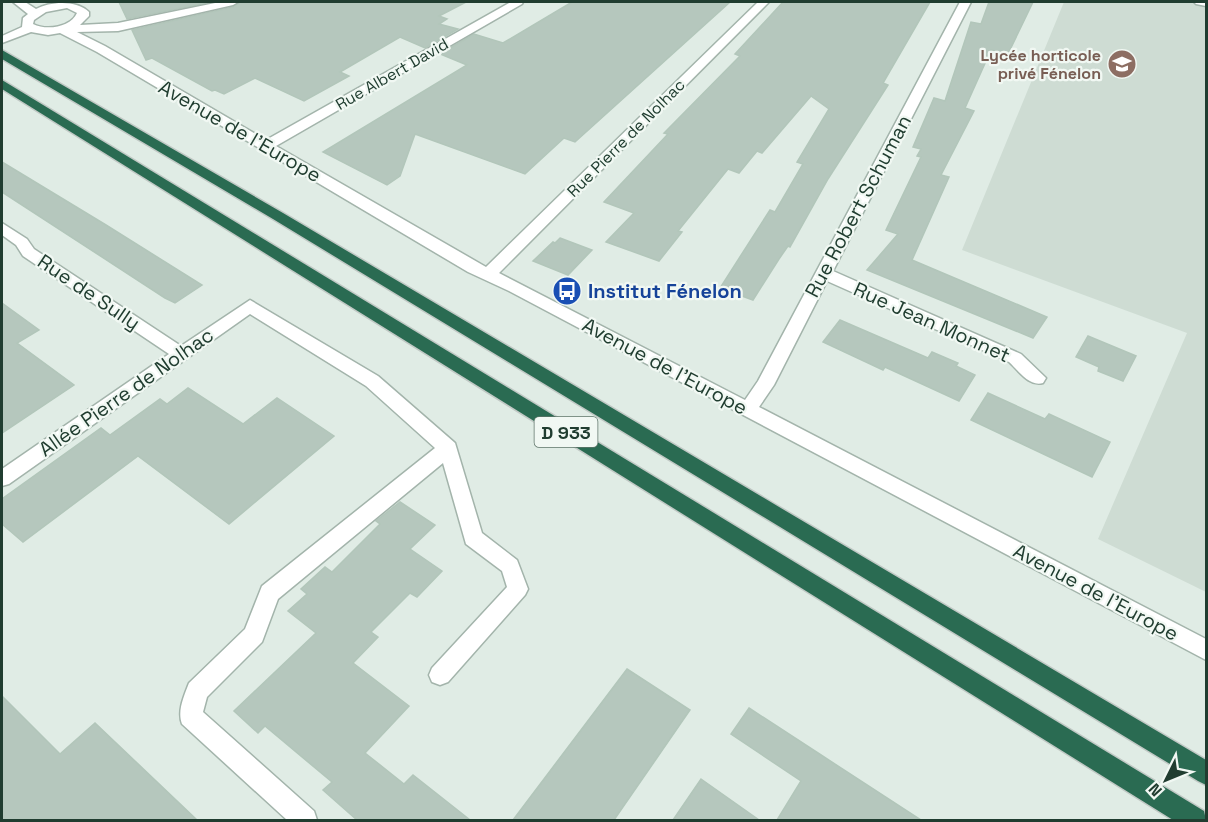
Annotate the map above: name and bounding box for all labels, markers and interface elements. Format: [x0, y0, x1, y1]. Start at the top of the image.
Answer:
street label: Rue Albert David [332, 33, 452, 115]
place label: Lycée horticole privé Fénelon [980, 45, 1101, 84]
school or university icon: Lycée horticole privé Fénelon [1106, 48, 1138, 80]
street label: Avenue de l'Europe [154, 74, 326, 188]
street label: Rue Pierre de Nolhac [563, 75, 689, 201]
street label: Rue Robert Schuman [799, 110, 917, 302]
street label: Rue de Sully [33, 248, 145, 336]
bus stop icon: Institut Fénelon [551, 275, 583, 307]
street label: Rue Jean Monnet [850, 276, 1014, 368]
place label: Institut Fénelon [588, 278, 742, 304]
street label: Avenue de l'Europe [578, 311, 752, 421]
street label: Allée Pierre de Nolhac [34, 322, 218, 462]
road number: D 933 [534, 417, 598, 447]
street label: Avenue de l'Europe [1009, 537, 1183, 647]
north arrow [1136, 750, 1196, 810]
text: N [1144, 779, 1167, 801]

